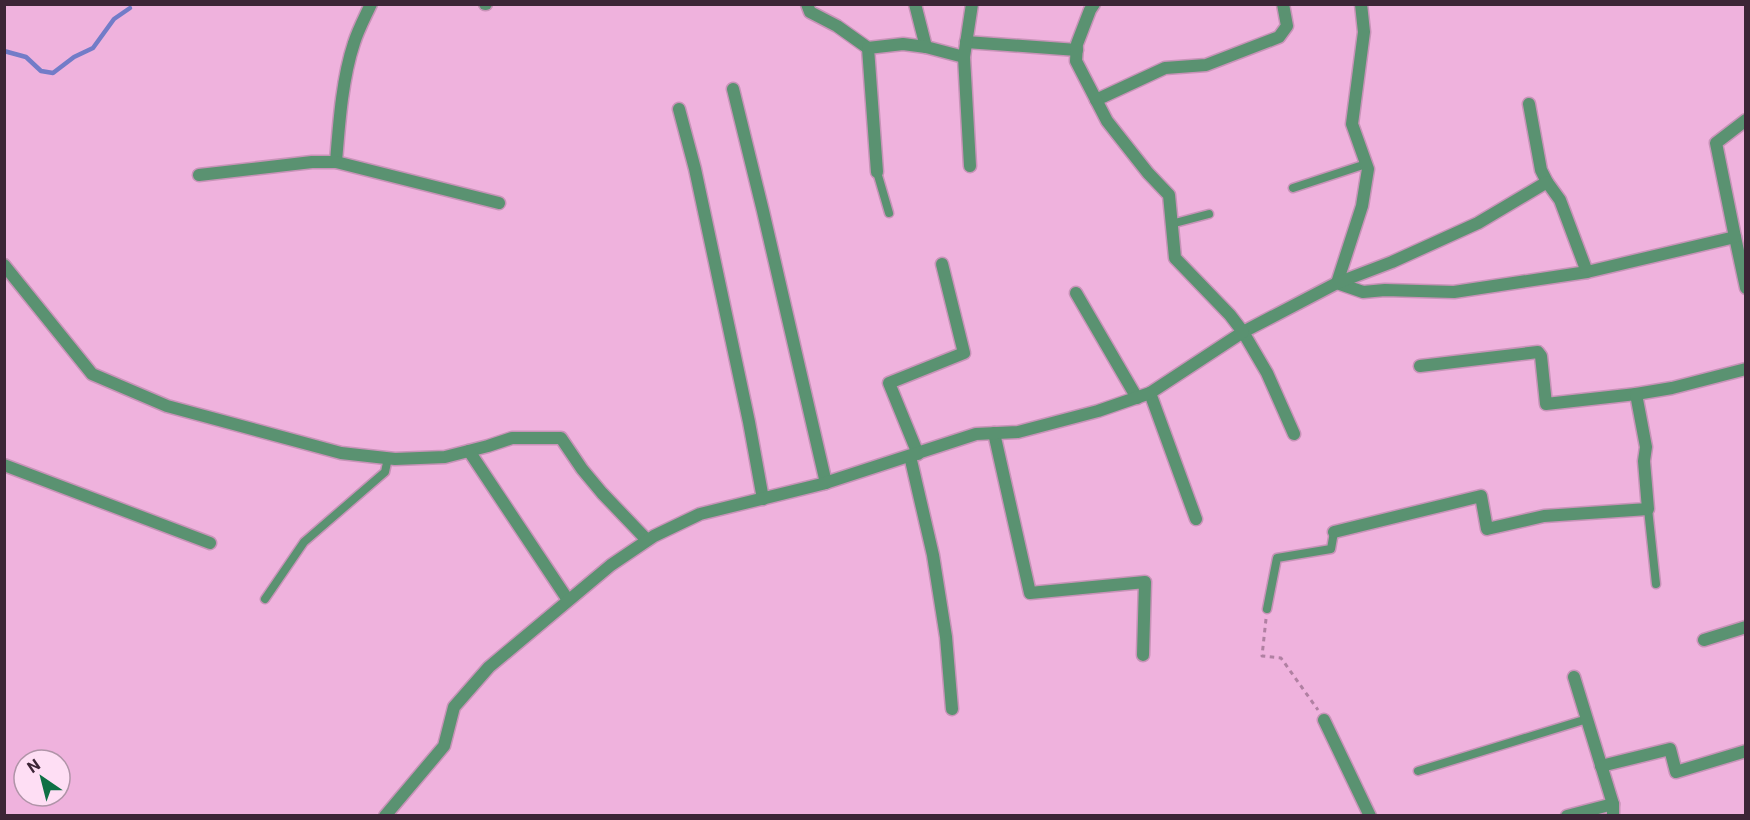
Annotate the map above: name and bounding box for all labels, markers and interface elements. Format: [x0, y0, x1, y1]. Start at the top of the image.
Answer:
north arrow [12, 748, 72, 808]
text: N [24, 755, 44, 777]

